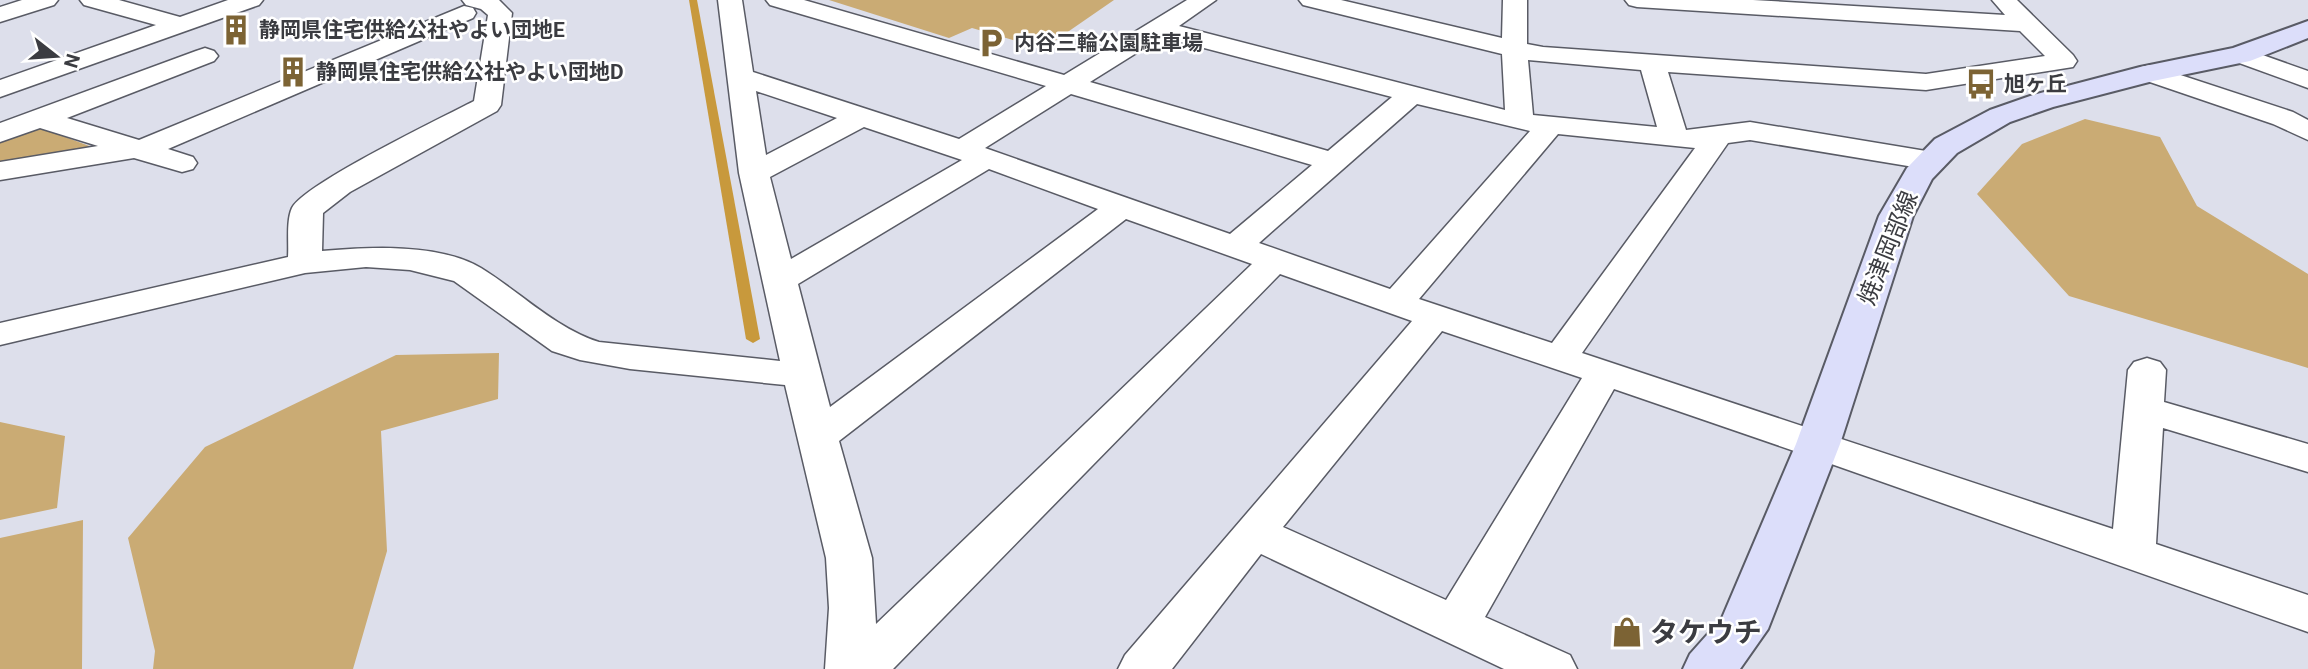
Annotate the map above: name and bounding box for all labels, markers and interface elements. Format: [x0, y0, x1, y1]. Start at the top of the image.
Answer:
building icon: 静岡県住宅供給公社やよい団地E [219, 13, 253, 47]
place label: 静岡県住宅供給公社やよい団地E [259, 18, 565, 42]
north arrow [21, 21, 91, 91]
parking icon: 内谷三輪公園駐車場 [974, 26, 1008, 60]
place label: 内谷三輪公園駐車場 [1014, 31, 1203, 55]
text: N [59, 51, 85, 71]
building icon: 静岡県住宅供給公社やよい団地D [276, 55, 310, 89]
place label: 静岡県住宅供給公社やよい団地D [316, 60, 624, 84]
bus stop icon: 旭ヶ丘 [1964, 67, 1998, 101]
place label: 旭ヶ丘 [2004, 72, 2067, 96]
street label: 焼津岡部線 [1853, 187, 1923, 309]
shop icon: タケウチ [1610, 615, 1644, 649]
place label: タケウチ [1650, 616, 1762, 649]

